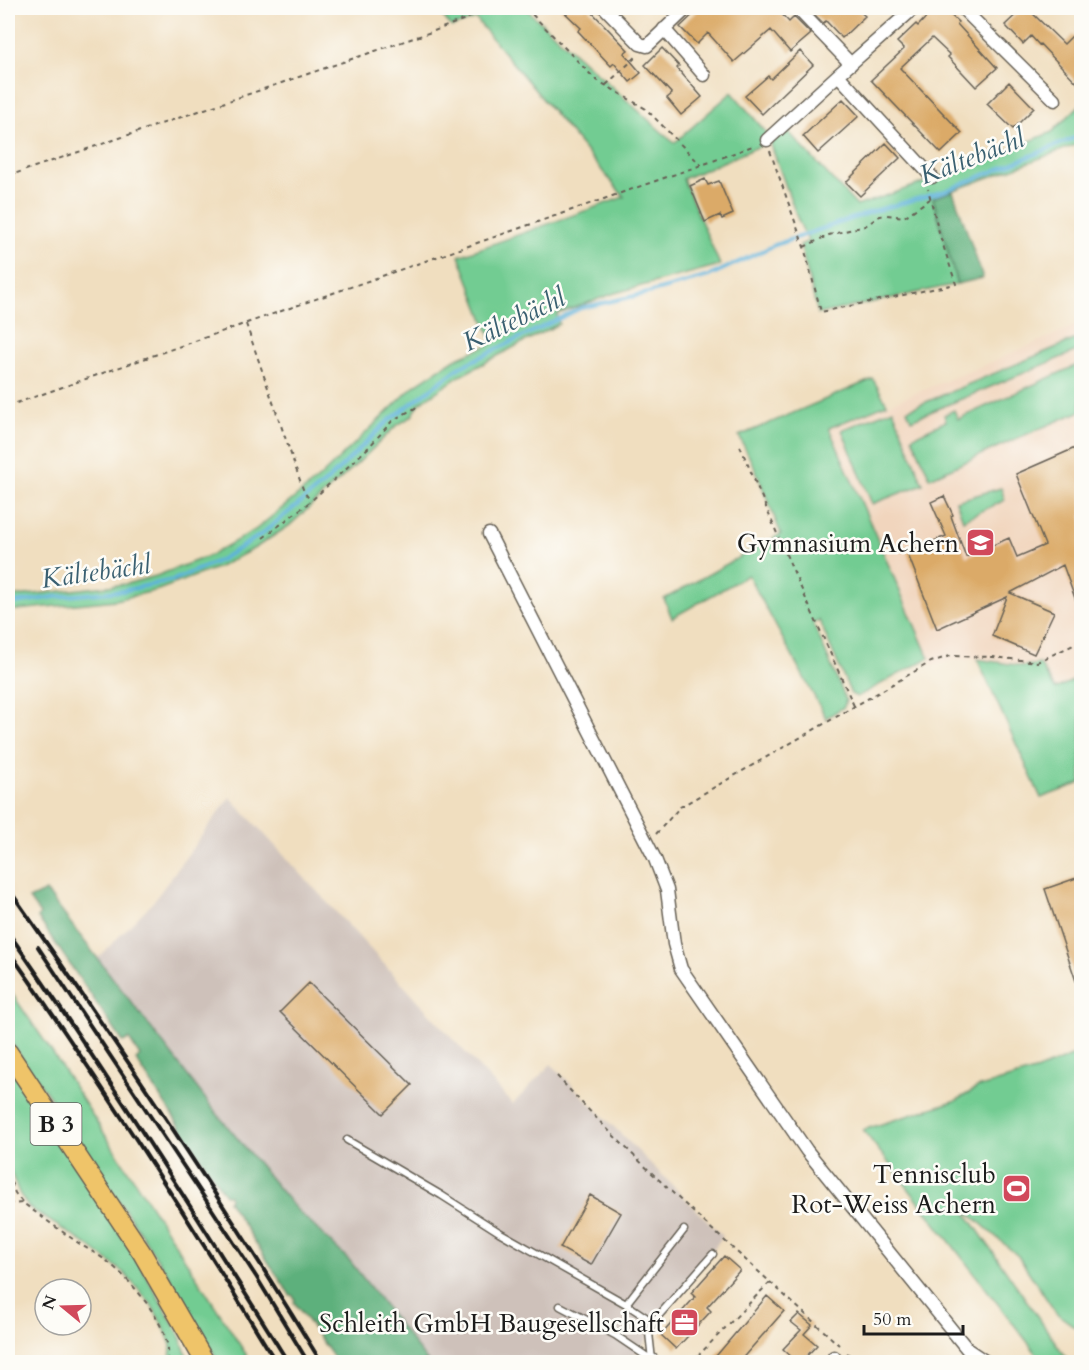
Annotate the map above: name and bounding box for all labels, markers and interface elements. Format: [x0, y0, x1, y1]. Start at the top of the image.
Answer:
water label: Kältebächl [914, 120, 1031, 194]
water label: Kältebächl [456, 279, 572, 361]
place label: Gymnasium Achern [737, 526, 959, 561]
school or university icon: Gymnasium Achern [964, 527, 996, 559]
water label: Kältebächl [39, 546, 154, 598]
road number: B 3 [31, 1103, 82, 1145]
place label: Tennisclub Rot-Weiss Achern [791, 1157, 996, 1222]
sports icon: Tennisclub Rot-Weiss Achern [1001, 1173, 1033, 1205]
north arrow [33, 1277, 93, 1337]
text: N [37, 1292, 62, 1313]
scale bar [864, 1298, 963, 1336]
place label: Schleith GmbH Baugesellschaft [319, 1306, 664, 1341]
office icon: Schleith GmbH Baugesellschaft [669, 1307, 701, 1339]
text: 50 m [873, 1307, 912, 1332]

